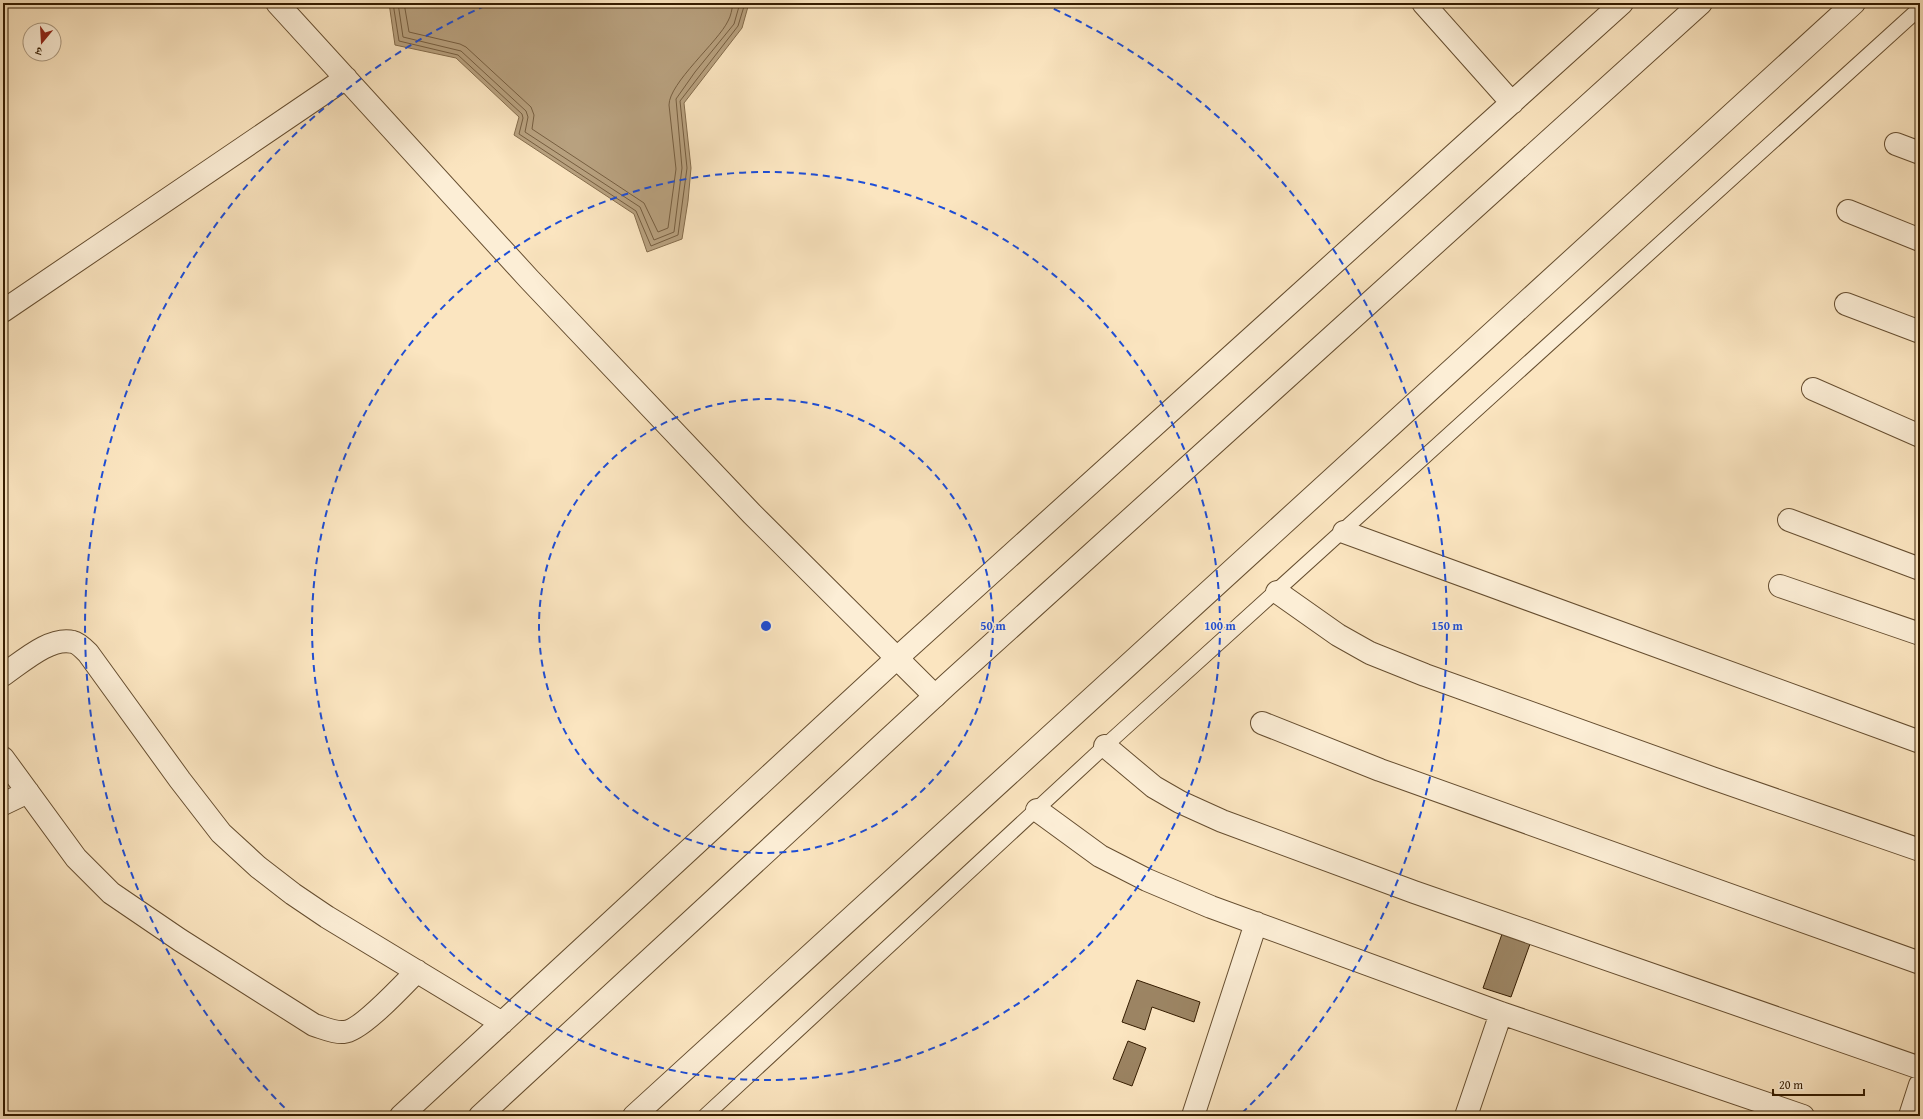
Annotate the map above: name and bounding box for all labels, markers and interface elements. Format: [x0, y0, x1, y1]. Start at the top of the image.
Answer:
north arrow [22, 22, 62, 62]
text: उ [32, 43, 45, 60]
text: 50 m [980, 617, 1006, 634]
text: 100 m [1204, 617, 1237, 634]
text: 150 m [1431, 617, 1464, 634]
centre of rings [759, 619, 773, 633]
scale bar [1773, 1071, 1864, 1097]
text: 20 m [1779, 1076, 1803, 1093]

